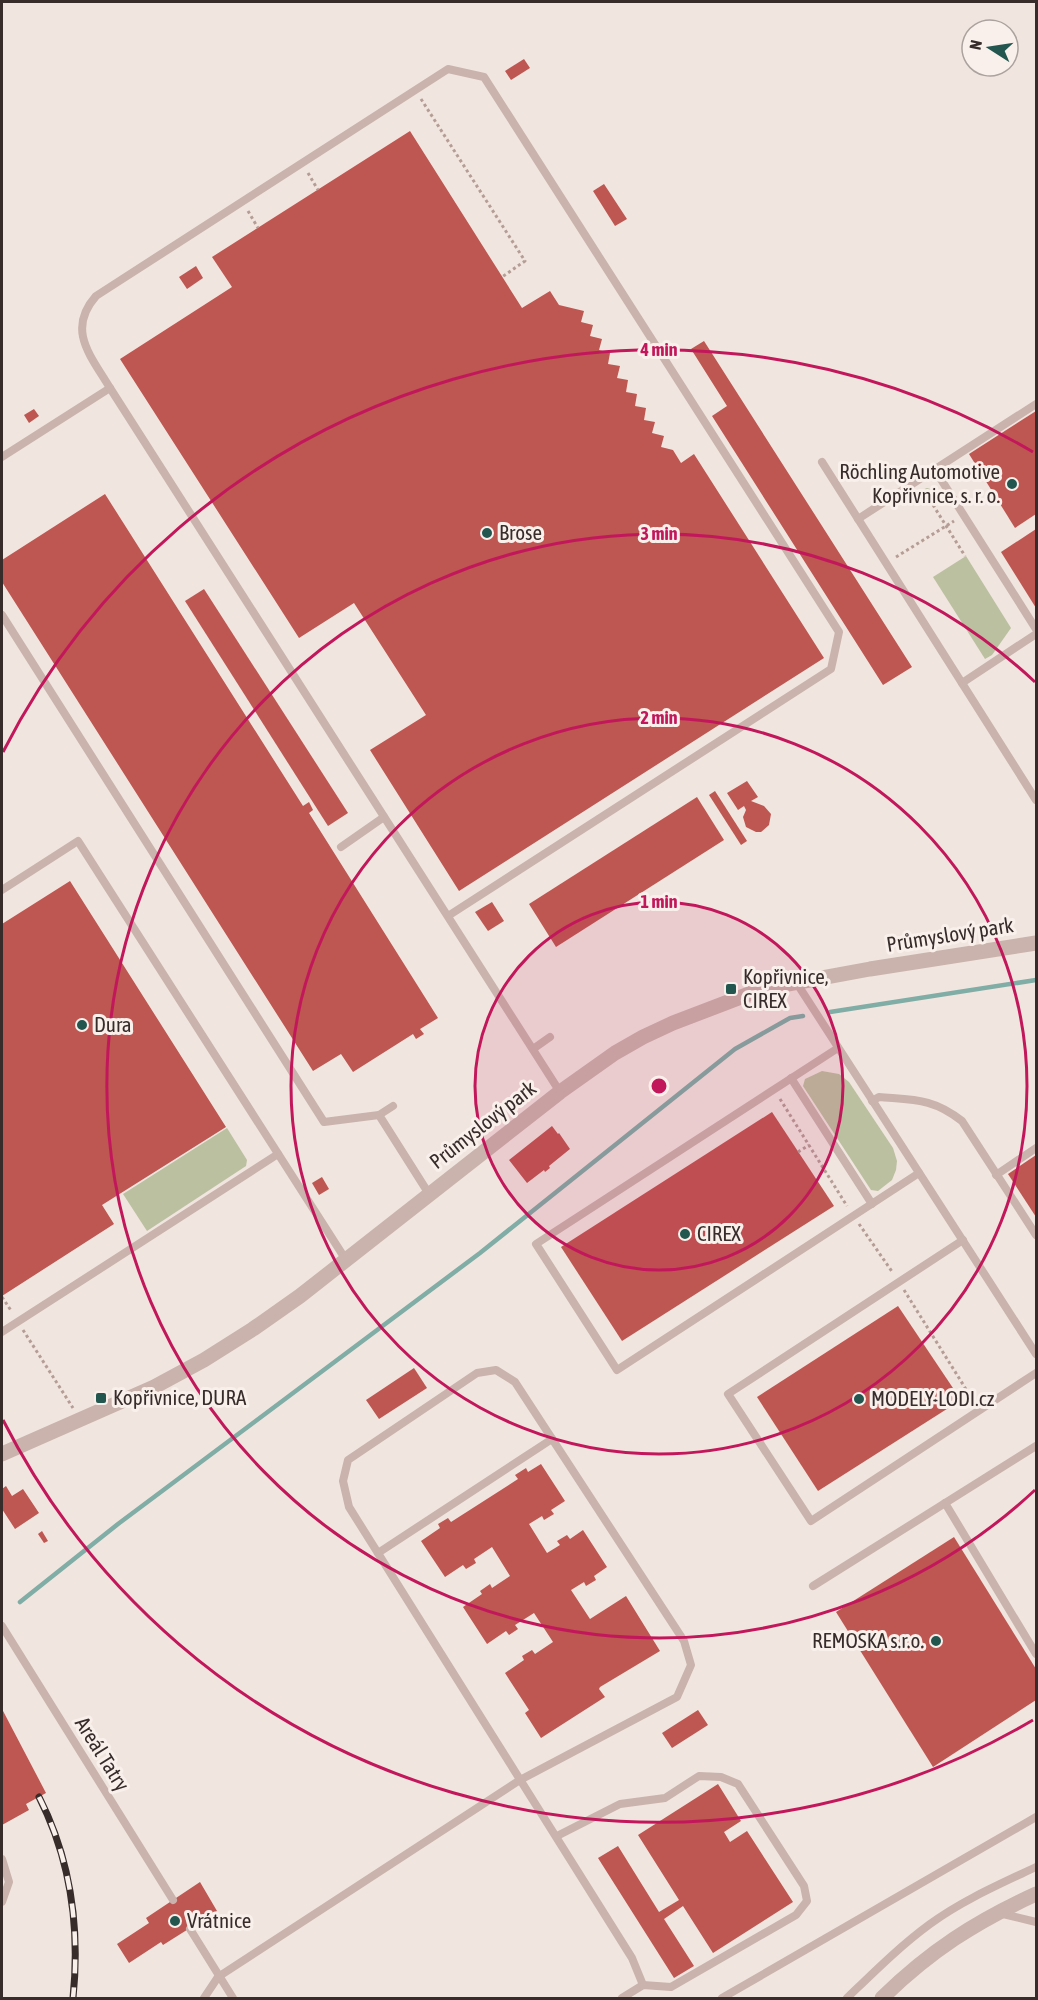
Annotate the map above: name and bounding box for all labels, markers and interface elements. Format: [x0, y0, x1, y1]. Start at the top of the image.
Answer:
north arrow [960, 18, 1020, 78]
text: N [966, 38, 985, 51]
text: 4 min [640, 339, 678, 360]
place label: Röchling Automotive Kopřivnice, s. r. o. [839, 459, 1000, 507]
marker: Röchling Automotive Kopřivnice, s. r. o. [1005, 477, 1019, 491]
place label: Brose [499, 520, 542, 544]
text: 3 min [641, 523, 678, 544]
marker: Brose [480, 526, 494, 540]
text: 2 min [641, 707, 678, 728]
text: 1 min [641, 891, 678, 912]
street label: Průmyslový park [885, 912, 1015, 956]
place label: Kopřivnice, CIREX [743, 964, 828, 1012]
marker: Kopřivnice, CIREX [724, 982, 738, 996]
place label: Dura [94, 1012, 131, 1036]
marker: Dura [75, 1018, 89, 1032]
street label: Průmyslový park [424, 1075, 540, 1173]
centre of rings [649, 1076, 669, 1096]
place label: CIREX [697, 1221, 741, 1245]
marker: CIREX [678, 1227, 692, 1241]
place label: Kopřivnice, DURA [113, 1385, 247, 1409]
place label: MODELY-LODI.cz [871, 1386, 995, 1410]
marker: Kopřivnice, DURA [94, 1391, 108, 1405]
marker: MODELY-LODI.cz [852, 1392, 866, 1406]
place label: REMOSKA s.r.o. [812, 1628, 924, 1652]
marker: REMOSKA s.r.o. [929, 1634, 943, 1648]
street label: Areál Tatry [71, 1712, 135, 1795]
place label: Vrátnice [187, 1908, 251, 1932]
marker: Vrátnice [168, 1914, 182, 1928]

